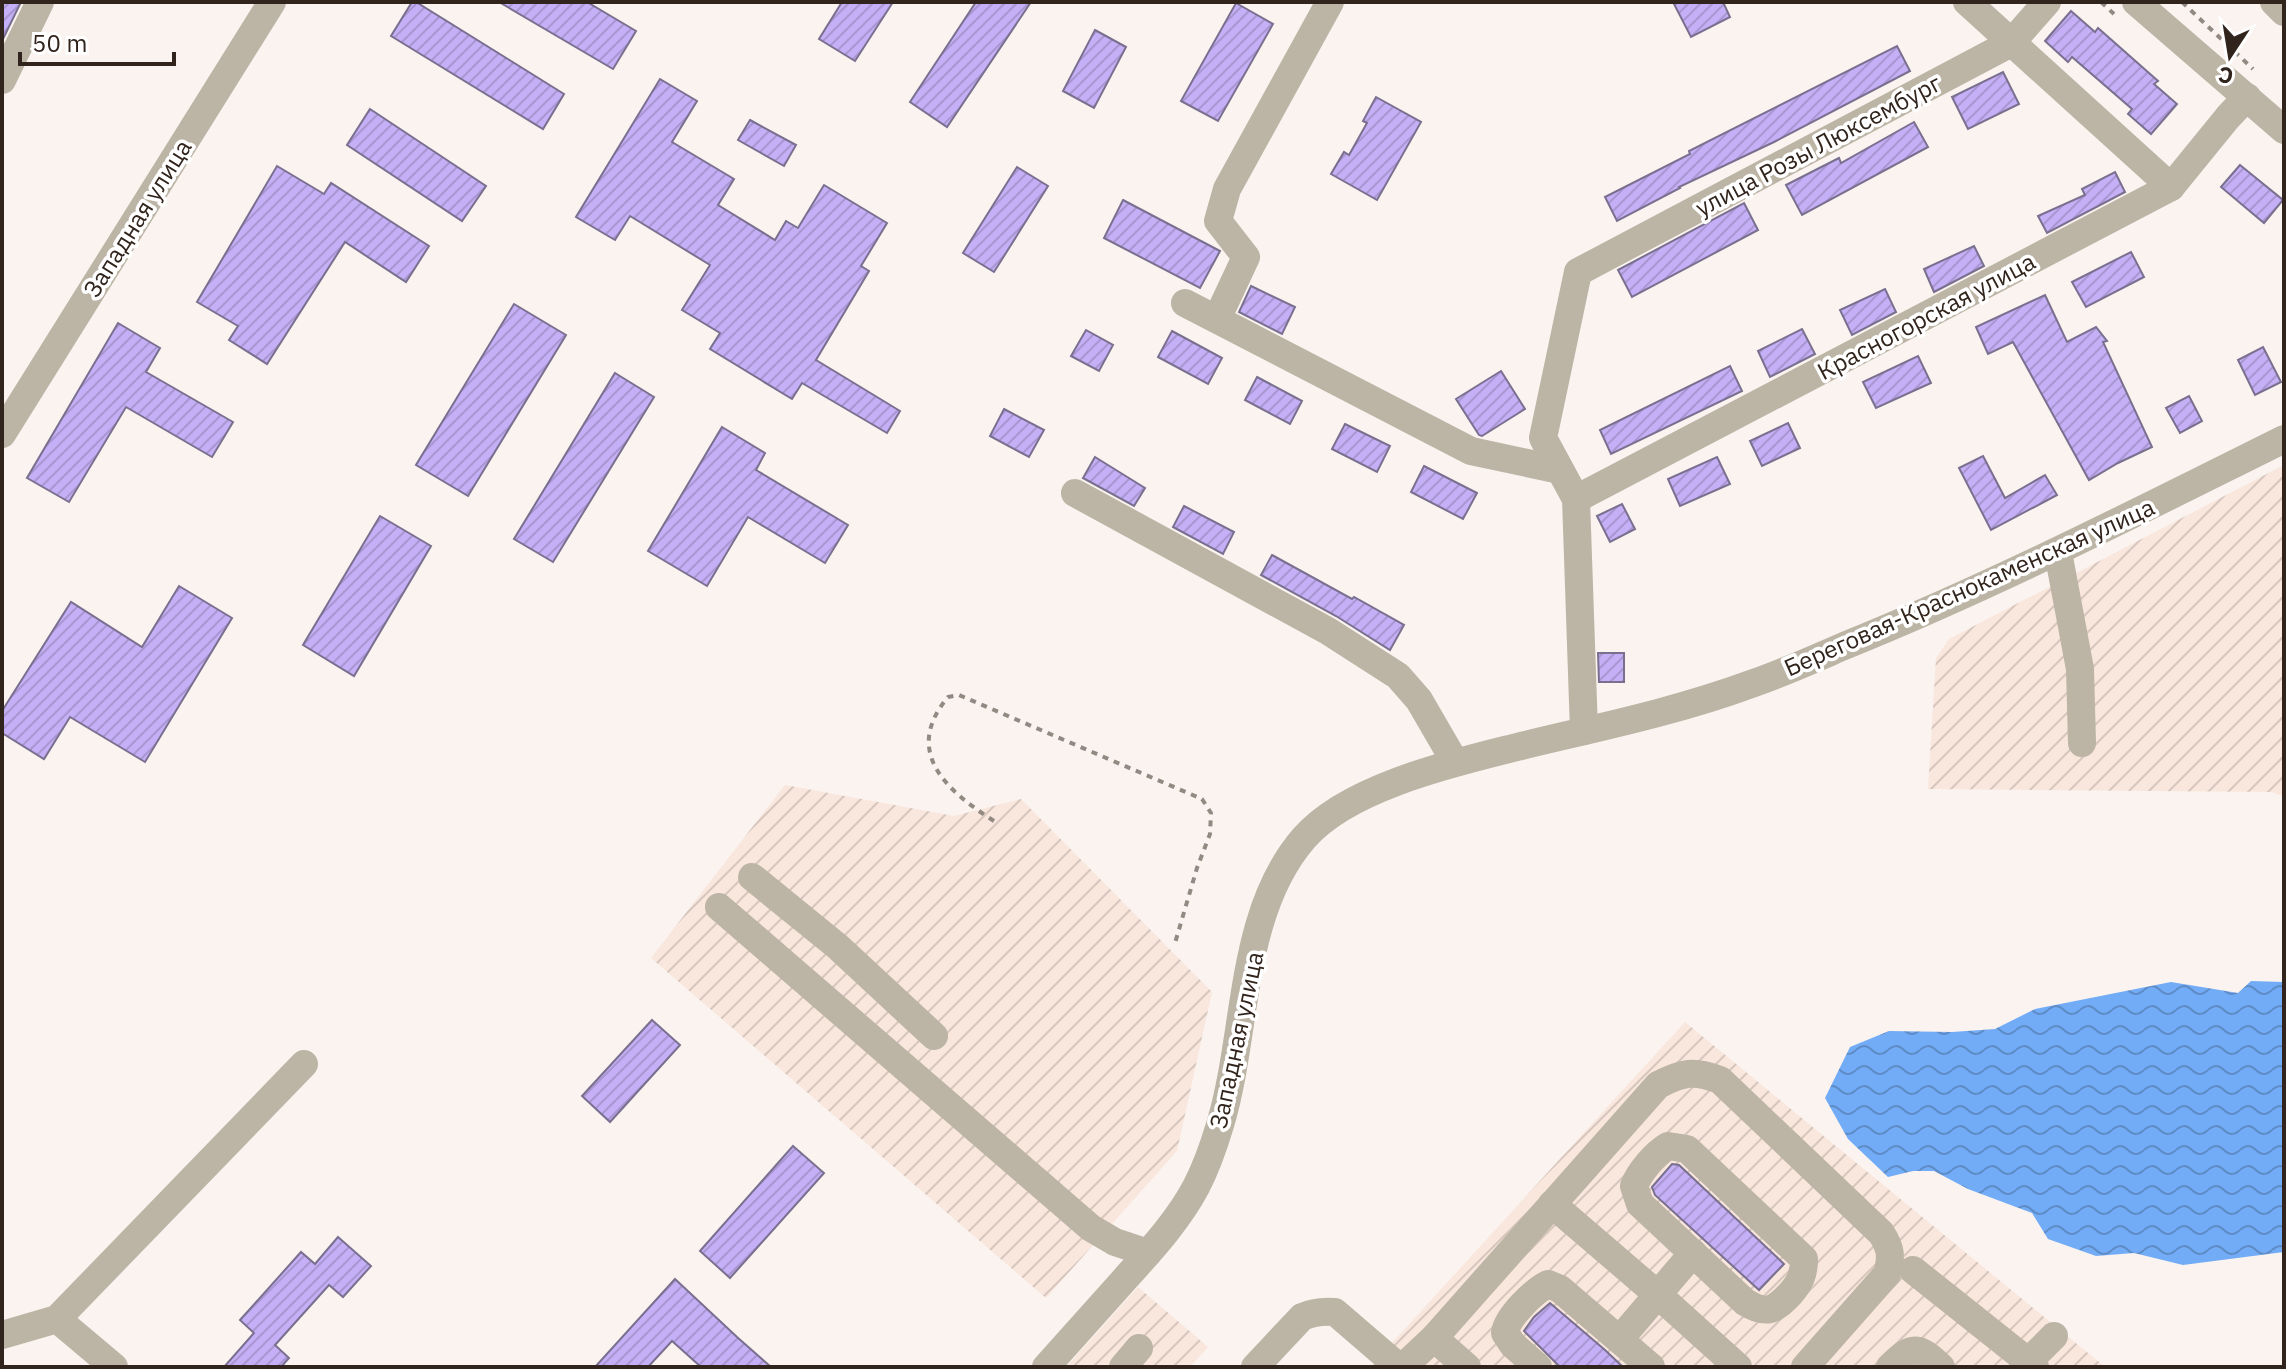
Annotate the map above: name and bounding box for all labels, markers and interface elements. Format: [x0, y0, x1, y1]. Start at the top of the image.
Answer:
scale bar [20, 16, 174, 66]
north arrow [2190, 16, 2270, 96]
text: 50 m [32, 27, 87, 59]
text: С [2216, 60, 2236, 92]
street label: улица Розы Люксембург [1689, 67, 1947, 223]
street label: Западная улица [76, 133, 198, 303]
street label: Красногорская улица [1811, 245, 2041, 387]
street label: Береговая-Краснокаменская улица [1779, 490, 2159, 683]
street label: Западная улица [1202, 948, 1270, 1132]

